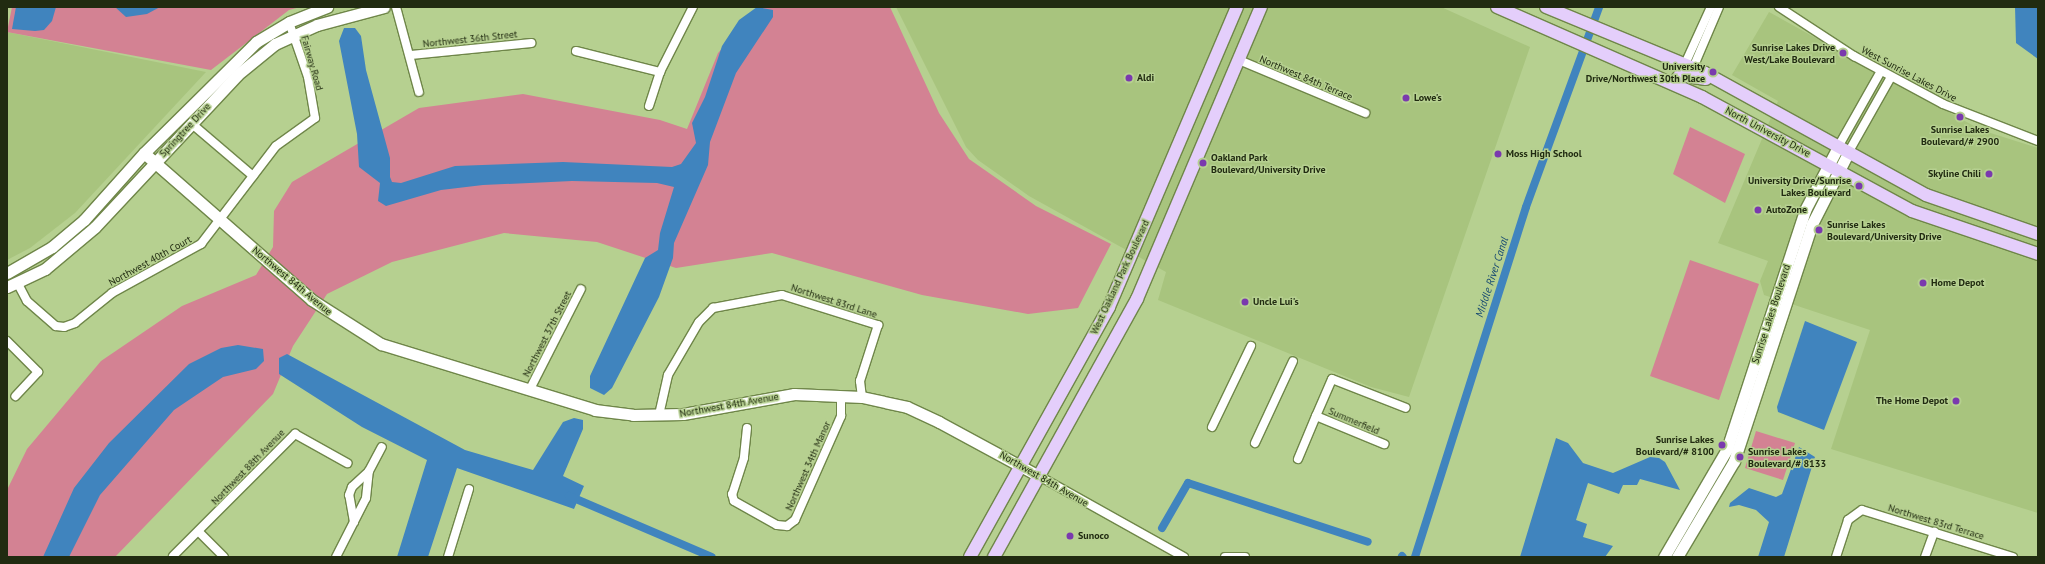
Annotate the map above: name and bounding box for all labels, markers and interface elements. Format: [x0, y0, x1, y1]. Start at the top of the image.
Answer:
street label: Northwest 36th Street [422, 28, 518, 50]
street label: Fairway Road [298, 34, 326, 92]
place label: Sunrise Lakes Drive West/Lake Boulevard [1744, 41, 1835, 64]
street label: West Sunrise Lakes Drive [1859, 44, 1959, 104]
marker: Sunrise Lakes Drive West/Lake Boulevard [1838, 48, 1848, 58]
street label: Northwest 84th Terrace [1258, 53, 1354, 103]
place label: University Drive/Northwest 30th Place [1586, 60, 1705, 84]
marker: University Drive/Northwest 30th Place [1708, 67, 1718, 77]
place label: Aldi [1137, 72, 1154, 84]
marker: Aldi [1124, 73, 1134, 83]
place label: Lowe's [1414, 92, 1442, 104]
marker: Lowe's [1401, 93, 1411, 103]
street label: Springtree Drive [157, 100, 213, 160]
street label: North University Drive [1723, 104, 1813, 160]
marker: Sunrise Lakes Boulevard/# 2900 [1955, 112, 1965, 122]
place label: Sunrise Lakes Boulevard/# 2900 [1921, 123, 1999, 146]
place label: Moss High School [1506, 148, 1582, 160]
marker: Moss High School [1493, 149, 1503, 159]
place label: Oakland Park Boulevard/University Drive [1211, 151, 1326, 174]
marker: Oakland Park Boulevard/University Drive [1198, 158, 1208, 168]
place label: Skyline Chili [1928, 168, 1981, 180]
marker: Skyline Chili [1984, 169, 1994, 179]
place label: University Drive/Sunrise Lakes Boulevard [1748, 174, 1851, 198]
marker: University Drive/Sunrise Lakes Boulevard [1854, 181, 1864, 191]
place label: AutoZone [1766, 204, 1807, 216]
marker: AutoZone [1753, 205, 1763, 215]
street label: West Oakland Park Boulevard [1088, 218, 1152, 336]
place label: Sunrise Lakes Boulevard/University Drive [1827, 218, 1942, 242]
marker: Sunrise Lakes Boulevard/University Drive [1814, 225, 1824, 235]
street label: Northwest 40th Court [106, 233, 194, 289]
water label: Middle River Canal [1473, 235, 1511, 319]
street label: Northwest 84th Avenue [249, 244, 335, 318]
street label: Sunrise Lakes Boulevard [1749, 263, 1793, 365]
place label: Home Depot [1931, 277, 1984, 289]
marker: Home Depot [1918, 278, 1928, 288]
street label: Northwest 83rd Lane [789, 281, 879, 321]
street label: Northwest 37th Street [520, 289, 574, 379]
place label: Uncle Lui's [1253, 296, 1299, 308]
marker: Uncle Lui's [1240, 297, 1250, 307]
street label: Northwest 84th Avenue [678, 390, 780, 420]
place label: The Home Depot [1876, 395, 1948, 407]
marker: The Home Depot [1951, 396, 1961, 406]
street label: Summerfield [1327, 405, 1381, 437]
street label: Northwest 34th Manor [783, 419, 833, 513]
street label: Northwest 88th Avenue [209, 427, 287, 507]
place label: Sunrise Lakes Boulevard/# 8100 [1636, 433, 1714, 456]
marker: Sunrise Lakes Boulevard/# 8100 [1717, 440, 1727, 450]
place label: Sunrise Lakes Boulevard/# 8133 [1748, 445, 1826, 468]
street label: Northwest 84th Avenue [997, 449, 1091, 509]
marker: Sunrise Lakes Boulevard/# 8133 [1735, 452, 1745, 462]
street label: Northwest 83rd Terrace [1886, 502, 1986, 542]
place label: Sunoco [1078, 530, 1109, 542]
marker: Sunoco [1065, 531, 1075, 541]

